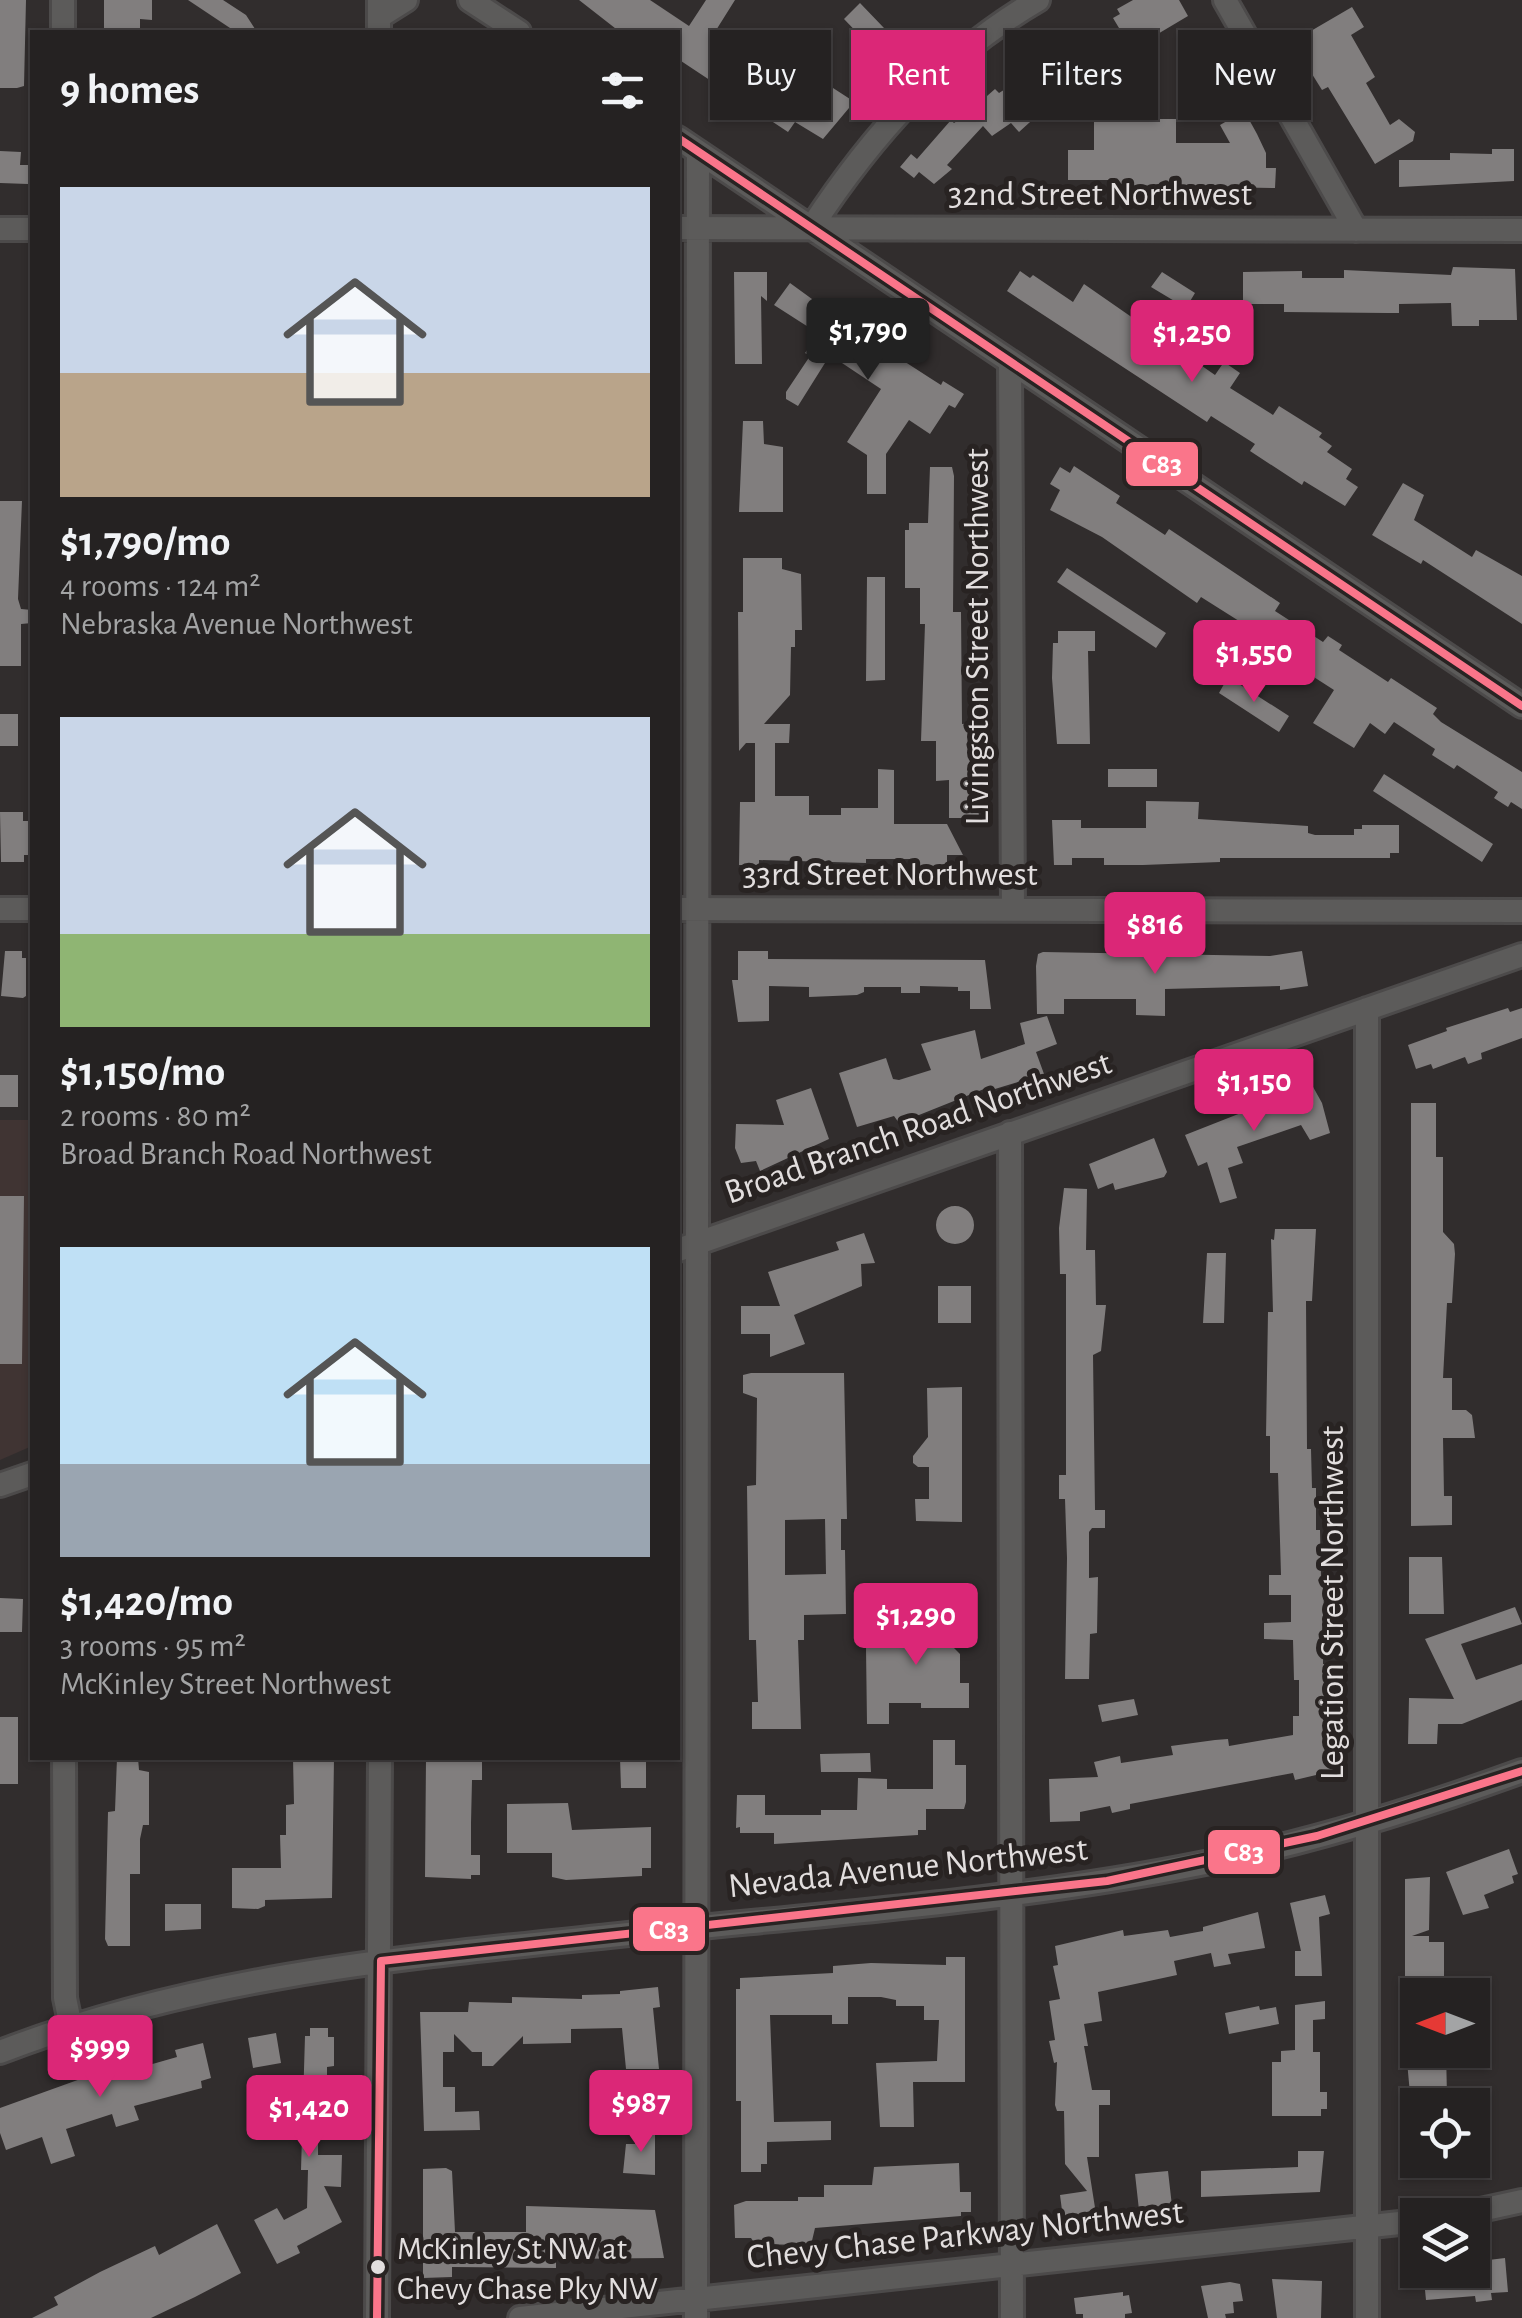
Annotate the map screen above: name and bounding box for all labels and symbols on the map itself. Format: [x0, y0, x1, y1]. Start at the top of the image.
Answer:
street label: 32nd Street Northwest [948, 177, 1252, 212]
pin: $1,790 [787, 298, 949, 383]
pin: $1,250 [1111, 300, 1273, 385]
line badge: C83 [1124, 440, 1200, 488]
street label: Livingston Street Northwest [960, 448, 995, 826]
text: C83 [1142, 451, 1182, 479]
pin: $1,550 [1173, 620, 1335, 705]
street label: 33rd Street Northwest [742, 857, 1038, 892]
pin: $816 [1096, 892, 1214, 977]
street label: Broad Branch Road Northwest [720, 1045, 1116, 1211]
pin: $1,150 [1173, 1049, 1335, 1134]
street label: Legation Street Northwest [1315, 1426, 1350, 1780]
pin: $1,290 [835, 1583, 997, 1668]
line badge: C83 [1206, 1828, 1282, 1876]
street label: Nevada Avenue Northwest [727, 1832, 1089, 1904]
text: C83 [1224, 1839, 1264, 1867]
line badge: C83 [631, 1905, 707, 1953]
text: C83 [649, 1917, 689, 1945]
north arrow [1400, 1978, 1490, 2068]
pin: $999 [41, 2015, 159, 2100]
pin: $987 [582, 2070, 700, 2155]
pin: $1,420 [228, 2075, 390, 2160]
street label: Chevy Chase Parkway Northwest [745, 2195, 1185, 2275]
place label: McKinley St NW at Chevy Chase Pky NW [397, 2233, 658, 2305]
marker: McKinley St NW at Chevy Chase Pky NW [368, 2257, 388, 2277]

